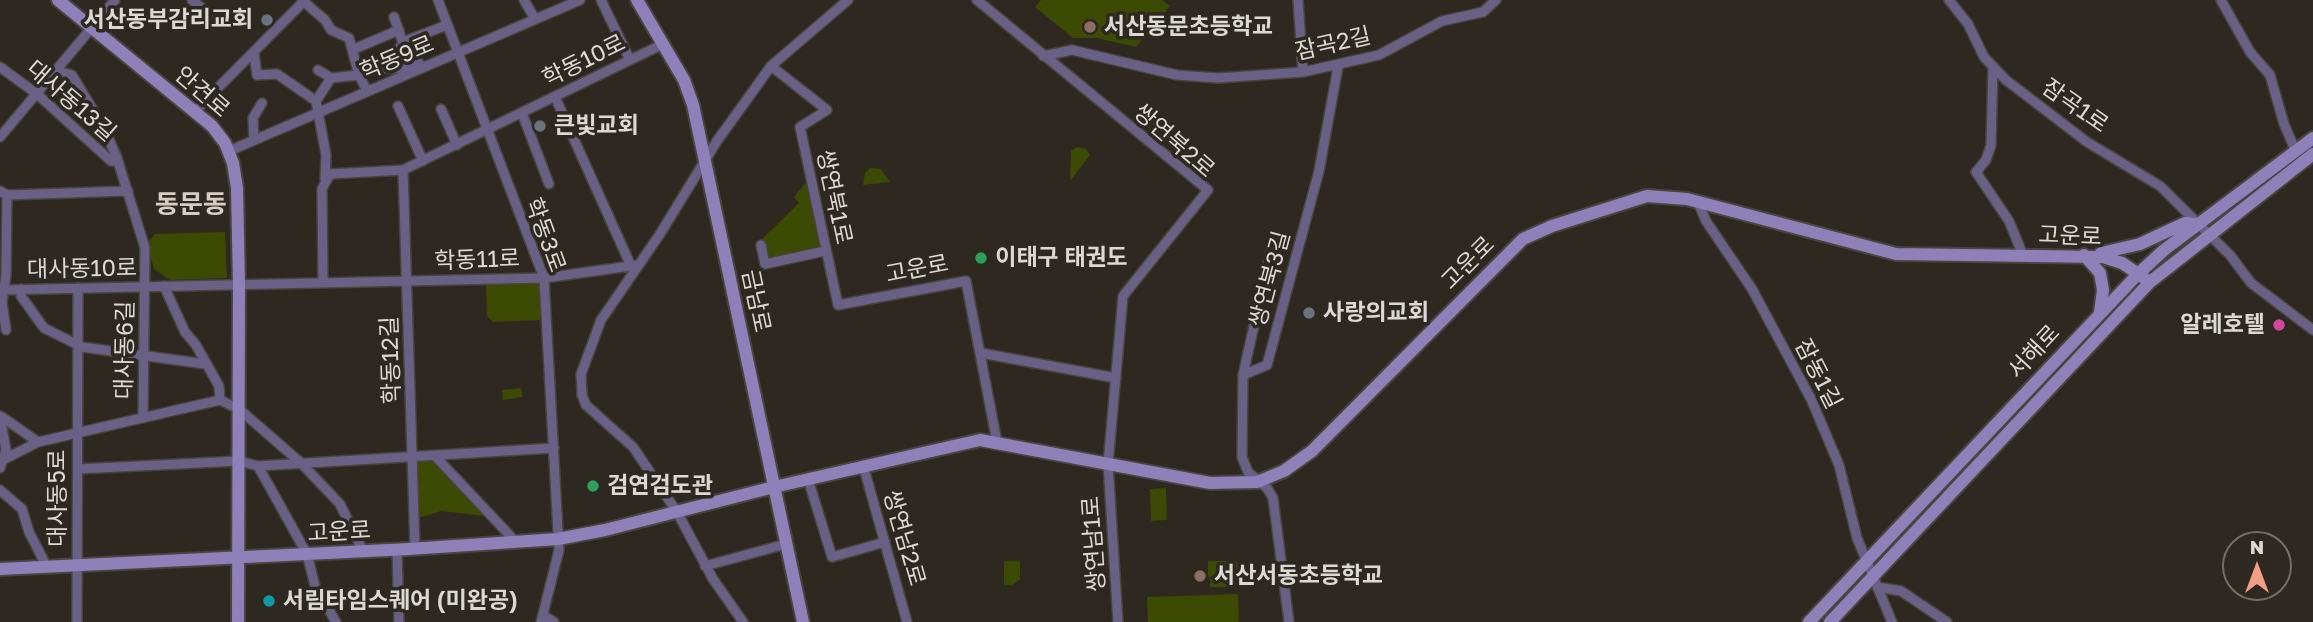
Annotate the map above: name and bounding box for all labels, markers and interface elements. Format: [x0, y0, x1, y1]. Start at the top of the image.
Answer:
place label: 서산동부감리교회 [84, 6, 253, 34]
marker: 서산동부감리교회 [259, 12, 275, 28]
place label: 서산동문초등학교 [1104, 13, 1273, 41]
marker: 서산동문초등학교 [1082, 19, 1098, 35]
street label: 잠곡2길 [1292, 22, 1374, 66]
street label: 학동10로 [538, 29, 630, 93]
street label: 학동9로 [356, 30, 438, 86]
street label: 대사동13길 [21, 55, 121, 147]
street label: 안견로 [169, 61, 235, 123]
street label: 잠곡1로 [2037, 73, 2113, 139]
street label: 쌍연북2로 [1128, 98, 1220, 184]
place label: 큰빛교회 [554, 112, 639, 140]
marker: 큰빛교회 [532, 118, 548, 134]
street label: 쌍연북1로 [811, 147, 857, 247]
district label: 동문동 [155, 189, 227, 221]
street label: 학동3로 [519, 194, 571, 276]
street label: 고운로 [2038, 221, 2102, 251]
street label: 쌍연북3길 [1244, 228, 1296, 330]
street label: 고운로 [1436, 231, 1500, 295]
place label: 이태구 태권도 [995, 244, 1128, 272]
street label: 학동11로 [434, 245, 520, 275]
street label: 고운로 [883, 249, 951, 289]
marker: 이태구 태권도 [973, 250, 989, 266]
street label: 대사동10로 [27, 254, 137, 284]
street label: 금남로 [736, 267, 776, 335]
place label: 사랑의교회 [1323, 299, 1429, 327]
street label: 대사동6길 [110, 300, 140, 400]
marker: 사랑의교회 [1301, 305, 1317, 321]
place label: 알레호텔 [2180, 311, 2265, 339]
street label: 학동12길 [376, 316, 406, 404]
marker: 알레호텔 [2271, 317, 2287, 333]
street label: 서해로 [2002, 319, 2066, 385]
street label: 잠동1길 [1789, 334, 1847, 414]
street label: 대사동5로 [44, 449, 72, 547]
place label: 검연검도관 [607, 472, 713, 500]
marker: 검연검도관 [585, 478, 601, 494]
street label: 쌍연남2로 [877, 487, 931, 589]
street label: 쌍연남1로 [1077, 495, 1111, 593]
street label: 고운로 [307, 517, 371, 547]
north arrow [2222, 531, 2292, 601]
text: N [2250, 535, 2264, 558]
place label: 서산서동초등학교 [1214, 562, 1383, 590]
marker: 서산서동초등학교 [1192, 568, 1208, 584]
place label: 서림타임스퀘어 (미완공) [283, 587, 518, 615]
marker: 서림타임스퀘어 (미완공) [261, 593, 277, 609]

